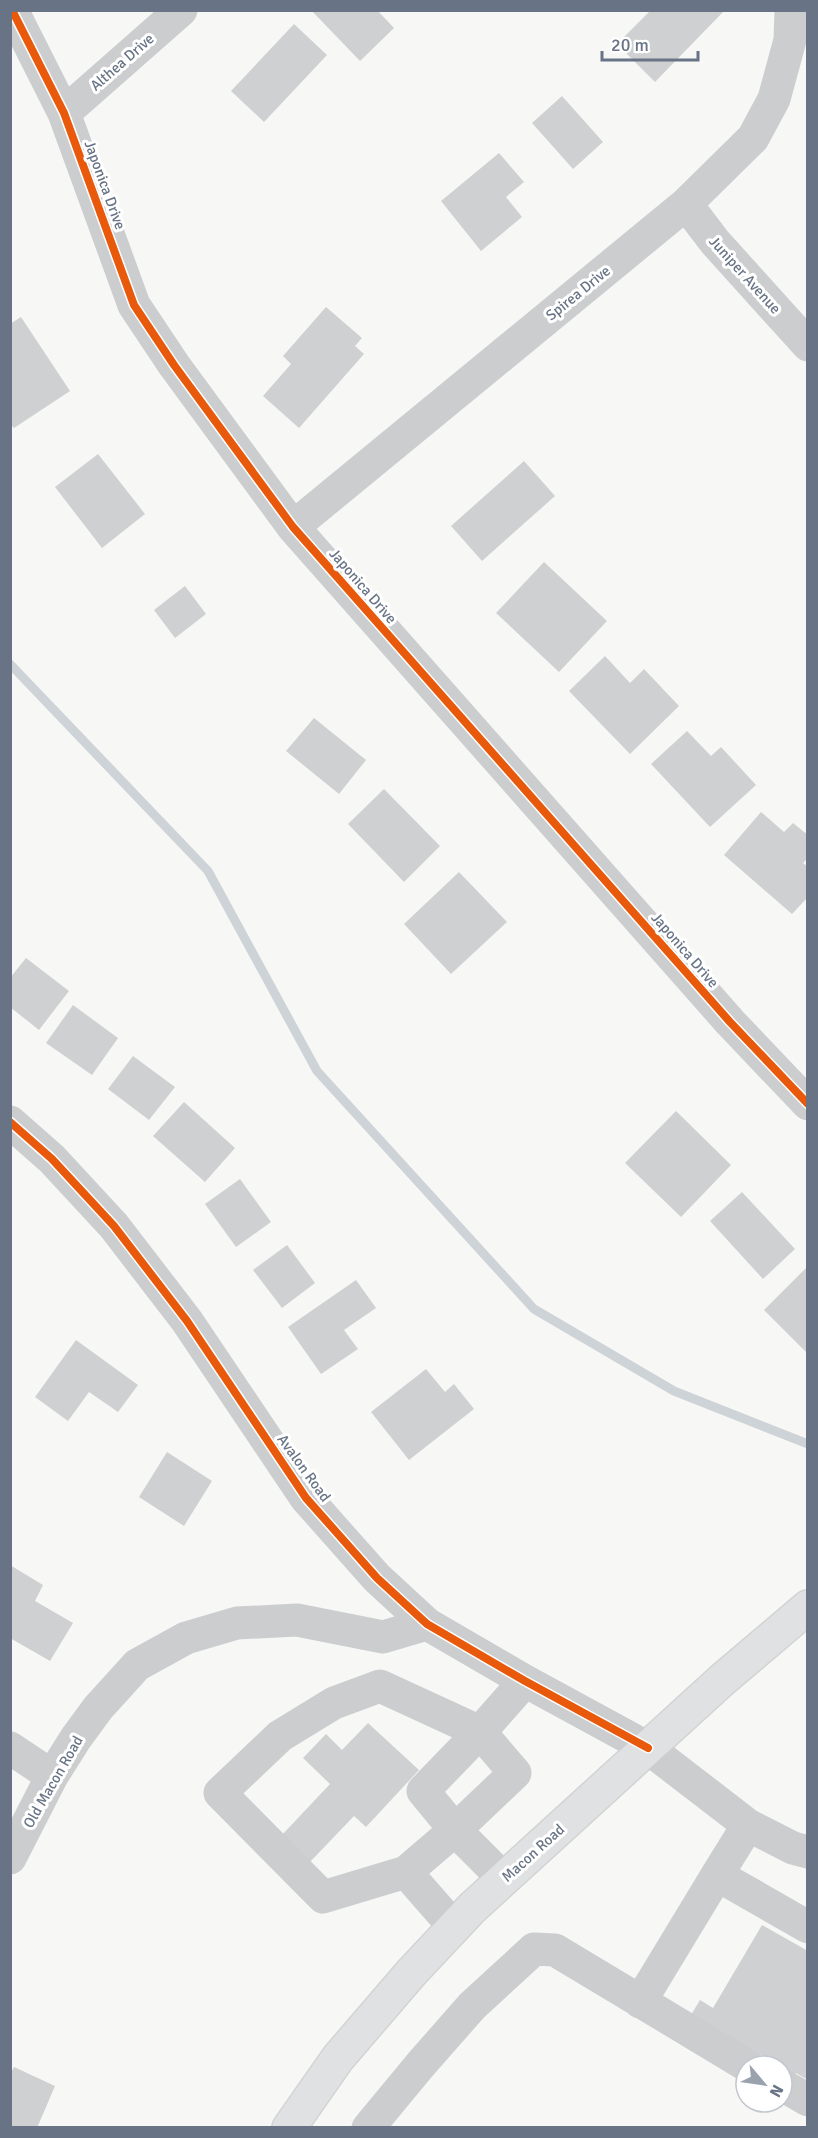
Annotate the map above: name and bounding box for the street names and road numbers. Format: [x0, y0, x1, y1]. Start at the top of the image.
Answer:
street label: Althea Drive [86, 29, 158, 95]
street label: Japonica Drive [81, 138, 129, 232]
street label: Juniper Avenue [705, 232, 785, 318]
street label: Spirea Drive [542, 262, 614, 324]
street label: Japonica Drive [326, 545, 400, 627]
street label: Japonica Drive [648, 909, 722, 991]
street label: Avalon Road [274, 1431, 335, 1505]
street label: Old Macon Road [19, 1733, 87, 1831]
street label: Macon Road [498, 1820, 568, 1886]

